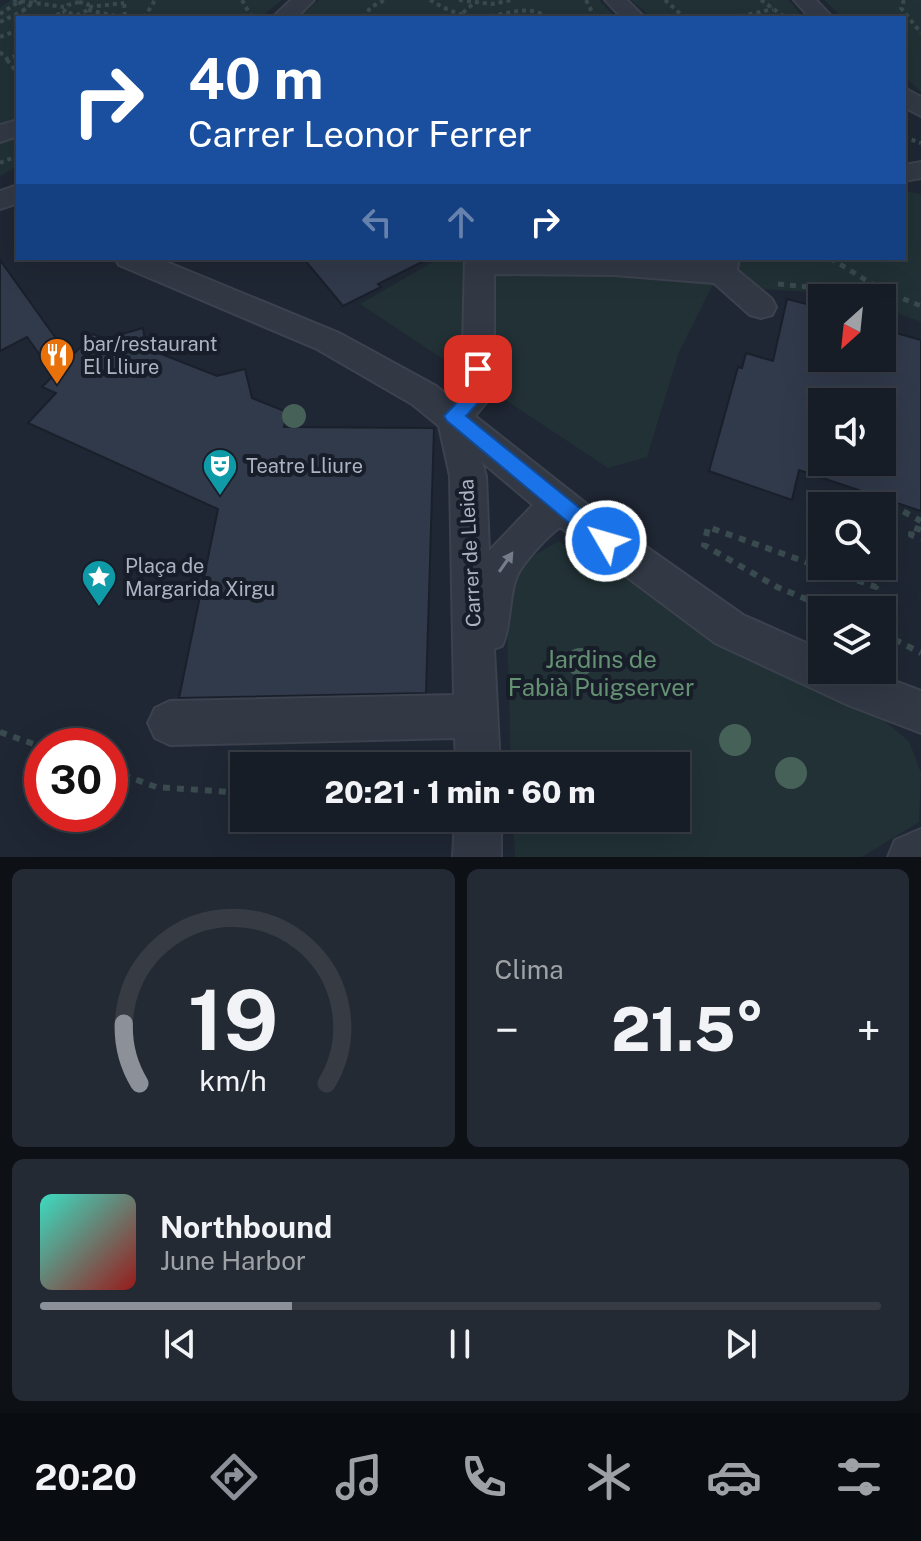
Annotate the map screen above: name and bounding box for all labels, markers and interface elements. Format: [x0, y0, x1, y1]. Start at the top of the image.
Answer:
text: 40 m [188, 46, 324, 112]
icon: right [56, 48, 160, 152]
text: Carrer Leonor Ferrer [188, 113, 532, 155]
icon: left [355, 200, 399, 244]
icon: ahead [439, 200, 483, 244]
icon: right [523, 200, 567, 244]
north arrow [808, 284, 896, 372]
map controls [808, 284, 896, 684]
place label: bar/restaurant El Lliure [83, 332, 217, 379]
pin [444, 335, 512, 403]
restaurant icon: bar/restaurant El Lliure [38, 336, 76, 386]
icon: arrive [456, 347, 500, 391]
button: sound [808, 388, 896, 476]
theatre icon: Teatre Lliure [201, 447, 239, 497]
place label: Teatre Lliure [246, 454, 363, 478]
street label: Carrer de Lleida [454, 478, 486, 628]
button: search [808, 492, 896, 580]
position arrow [564, 499, 648, 583]
one-way arrow [498, 551, 514, 573]
place label: Plaça de Margarida Xirgu [125, 554, 275, 601]
place icon: Plaça de Margarida Xirgu [80, 558, 118, 608]
button: layers [808, 596, 896, 684]
park label: Jardins de Fabià Puigserver [508, 645, 694, 701]
speed limit sign: 30 [24, 728, 128, 832]
text: 20:21 · 1 min · 60 m [325, 774, 595, 810]
text: Clima [495, 954, 564, 985]
text: 19 [188, 971, 278, 1069]
text: 21.5° [611, 994, 764, 1065]
text: − [495, 1004, 519, 1056]
text: + [857, 1004, 881, 1056]
text: km/h [200, 1064, 267, 1097]
text: Northbound [160, 1209, 332, 1245]
text: June Harbor [160, 1245, 306, 1276]
icon: previous [158, 1322, 202, 1366]
icon: pause [438, 1322, 482, 1366]
icon: next [719, 1322, 763, 1366]
icon: directions [206, 1449, 262, 1505]
icon: music [331, 1449, 387, 1505]
icon: phone [456, 1449, 512, 1505]
icon: climate [581, 1449, 637, 1505]
icon: car [706, 1449, 762, 1505]
icon: filters [831, 1449, 887, 1505]
text: 20:20 [34, 1456, 137, 1498]

